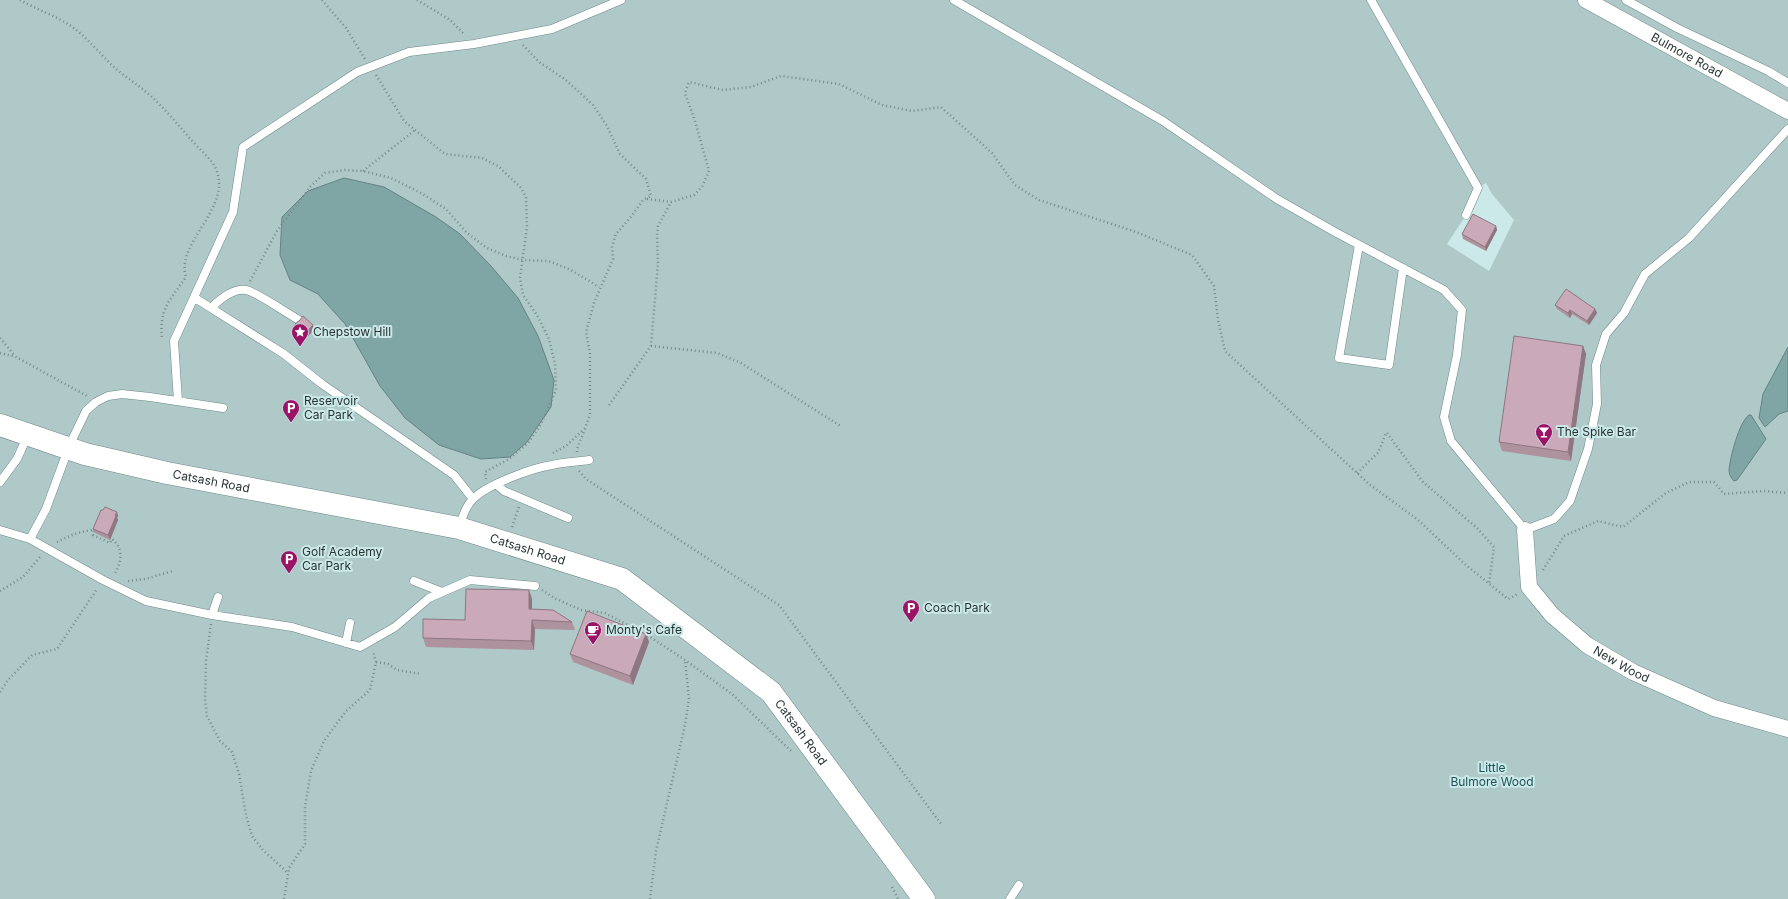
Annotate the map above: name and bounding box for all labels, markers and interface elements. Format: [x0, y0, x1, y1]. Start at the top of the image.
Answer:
street label: Bulmore Road [1649, 29, 1725, 81]
place icon: Chepstow Hill [290, 322, 310, 347]
place label: Chepstow Hill [313, 324, 391, 339]
place label: Reservoir Car Park [304, 393, 358, 422]
parking icon: Reservoir Car Park [281, 398, 301, 423]
bar icon: The Spike Bar [1534, 422, 1554, 447]
place label: The Spike Bar [1557, 424, 1636, 439]
street label: Catsash Road [172, 466, 251, 495]
street label: Catsash Road [488, 530, 567, 568]
place label: Golf Academy Car Park [302, 544, 383, 573]
parking icon: Golf Academy Car Park [279, 549, 299, 574]
parking icon: Coach Park [901, 598, 921, 623]
place label: Coach Park [924, 600, 990, 615]
cafe icon: Monty's Cafe [583, 620, 603, 645]
place label: Monty's Cafe [606, 622, 682, 637]
street label: New Wood [1591, 642, 1652, 685]
street label: Catsash Road [772, 696, 830, 768]
park label: Little Bulmore Wood [1450, 760, 1534, 789]

